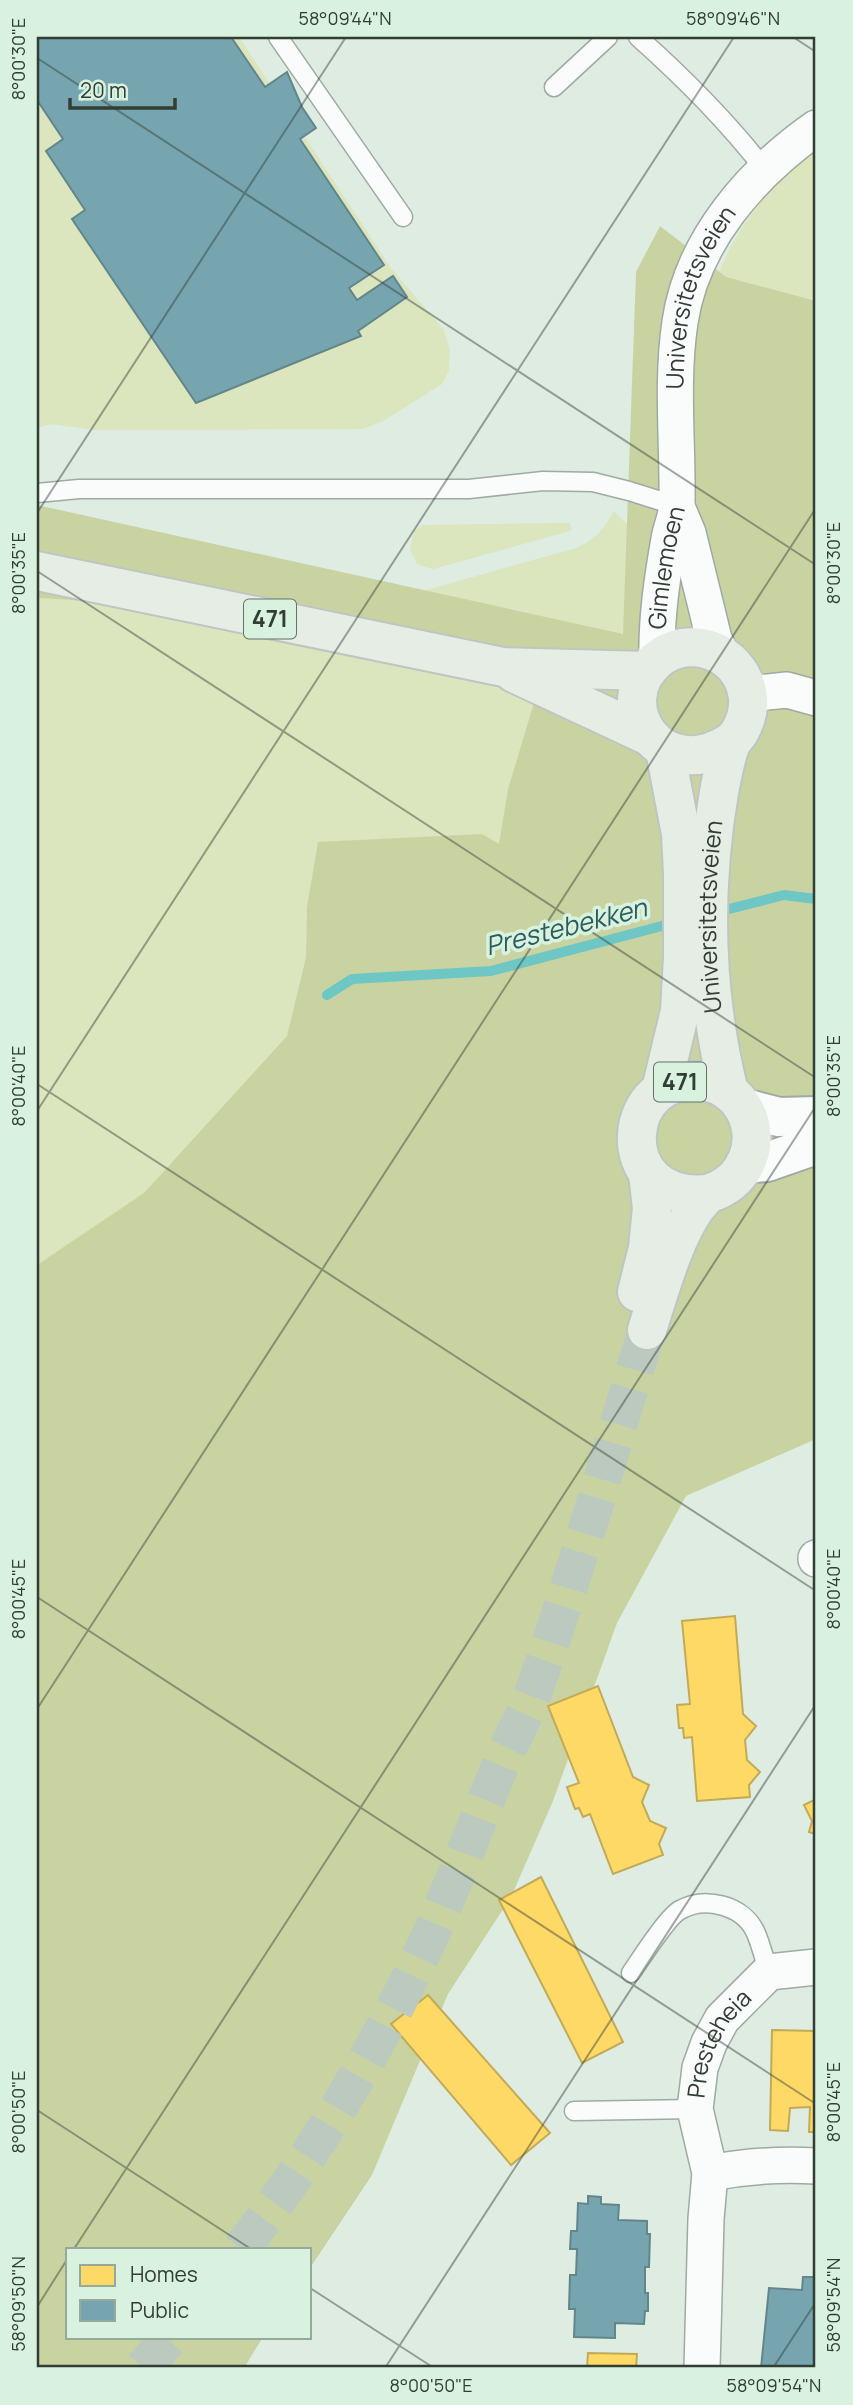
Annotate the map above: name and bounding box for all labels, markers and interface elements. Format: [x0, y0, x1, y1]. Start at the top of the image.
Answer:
text: 58°09'44"N [298, 6, 392, 30]
text: 58°09'46"N [686, 6, 780, 30]
text: 8°00'30"E [6, 18, 30, 100]
scale bar [70, 66, 175, 110]
text: 20 m [80, 76, 127, 104]
street label: Universitetsveien [657, 198, 743, 390]
street label: Gimlemoen [639, 503, 692, 630]
text: 8°00'30"E [821, 522, 845, 604]
text: 8°00'35"E [6, 532, 30, 614]
road number: 471 [244, 600, 296, 638]
street label: Universitetsveien [690, 818, 730, 1015]
water label: Prestebekken [481, 888, 652, 963]
text: 8°00'35"E [821, 1035, 845, 1117]
text: 8°00'40"E [6, 1045, 30, 1127]
road number: 471 [654, 1063, 706, 1102]
text: 8°00'40"E [821, 1548, 845, 1630]
text: 8°00'45"E [6, 1559, 30, 1639]
street label: Presteheia [678, 1981, 758, 2100]
text: 8°00'45"E [821, 2062, 845, 2142]
text: 8°00'50"E [6, 2070, 30, 2154]
legend [66, 2248, 312, 2338]
text: 58°09'50"N [6, 2256, 30, 2352]
text: 58°09'54"N [821, 2258, 845, 2352]
text: Homes [130, 2260, 198, 2288]
text: Public [130, 2296, 189, 2324]
text: 8°00'50"E [389, 2373, 473, 2397]
text: 58°09'54"N [727, 2373, 821, 2397]

